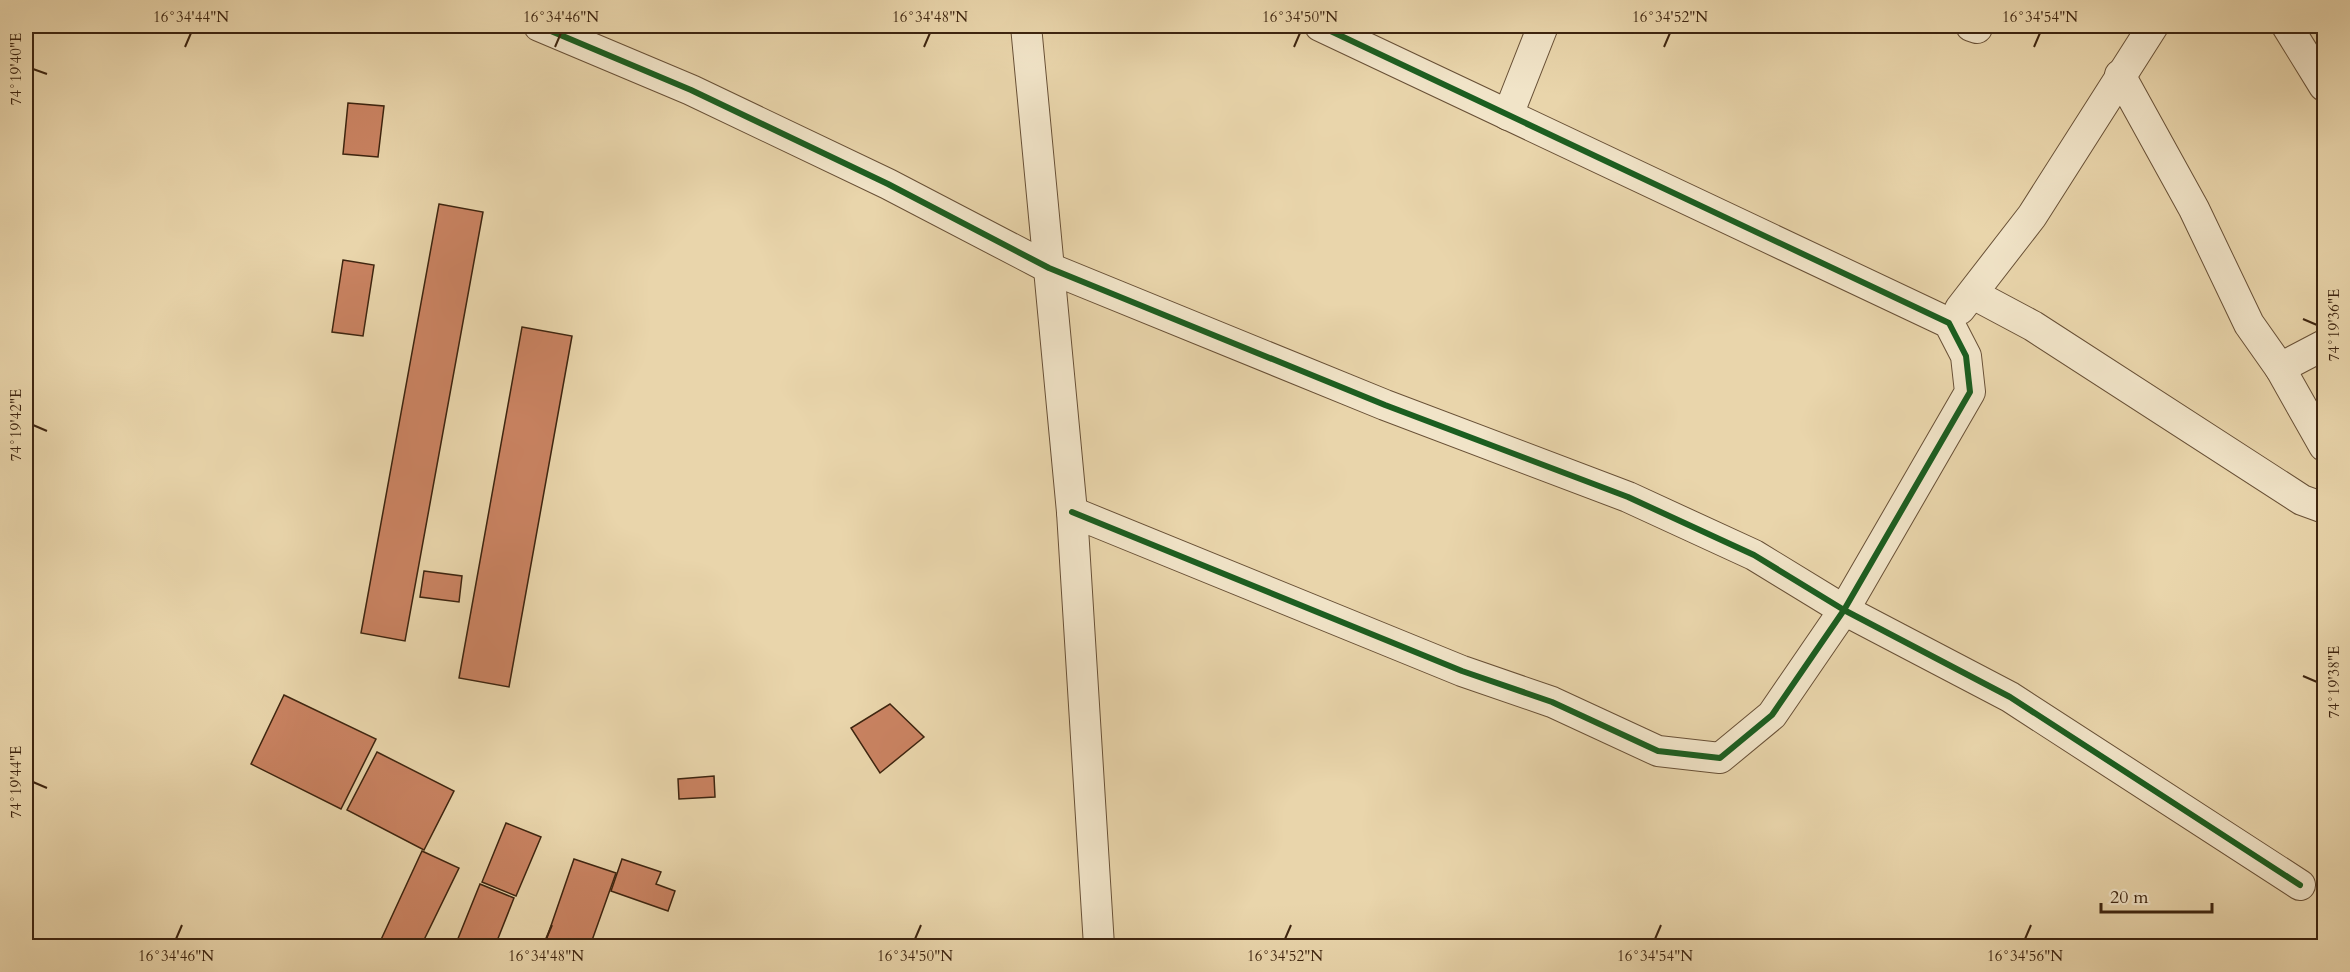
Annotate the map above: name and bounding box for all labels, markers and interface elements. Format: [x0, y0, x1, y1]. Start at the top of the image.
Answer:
text: 16°34'44"N [153, 7, 229, 27]
text: 16°34'46"N [523, 7, 599, 27]
text: 16°34'48"N [892, 7, 968, 27]
text: 16°34'50"N [1262, 7, 1338, 27]
text: 16°34'52"N [1632, 7, 1708, 27]
text: 16°34'54"N [2002, 7, 2078, 27]
text: 74°19'40"E [6, 33, 26, 105]
text: 74°19'36"E [2324, 289, 2344, 361]
text: 74°19'42"E [6, 389, 26, 461]
text: 74°19'38"E [2324, 646, 2344, 718]
text: 74°19'44"E [6, 746, 26, 818]
scale bar [2101, 876, 2212, 914]
text: 20 m [2110, 885, 2149, 910]
text: 16°34'46"N [138, 946, 214, 966]
text: 16°34'48"N [508, 946, 584, 966]
text: 16°34'50"N [877, 946, 953, 966]
text: 16°34'52"N [1247, 946, 1323, 966]
text: 16°34'54"N [1617, 946, 1693, 966]
text: 16°34'56"N [1987, 946, 2063, 966]

